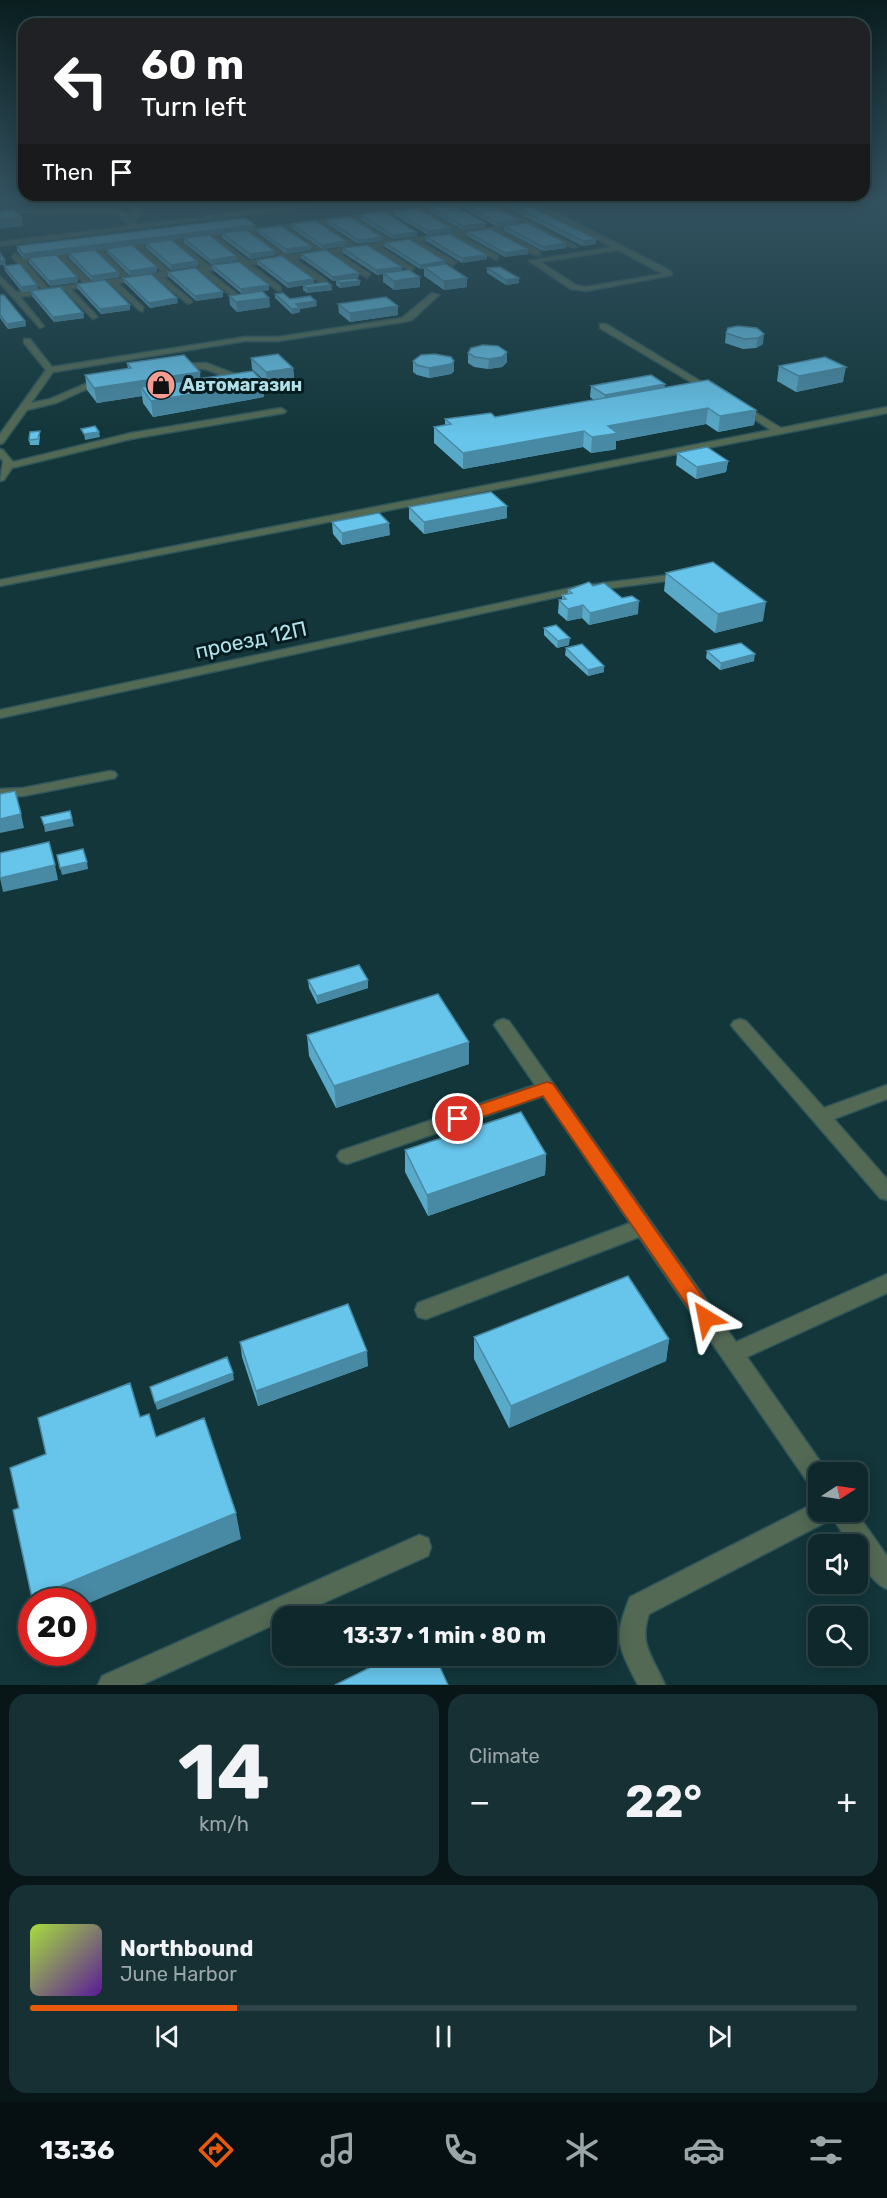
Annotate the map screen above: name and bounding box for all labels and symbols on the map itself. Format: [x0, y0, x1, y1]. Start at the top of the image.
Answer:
shop icon: Автомагазин [145, 369, 177, 401]
place label: Автомагазин [182, 374, 302, 396]
street label: проезд 12П [193, 615, 309, 664]
pin [432, 1093, 483, 1144]
position arrow [674, 1286, 738, 1350]
north arrow [808, 1462, 868, 1522]
speed limit sign: 20 [18, 1588, 96, 1666]

